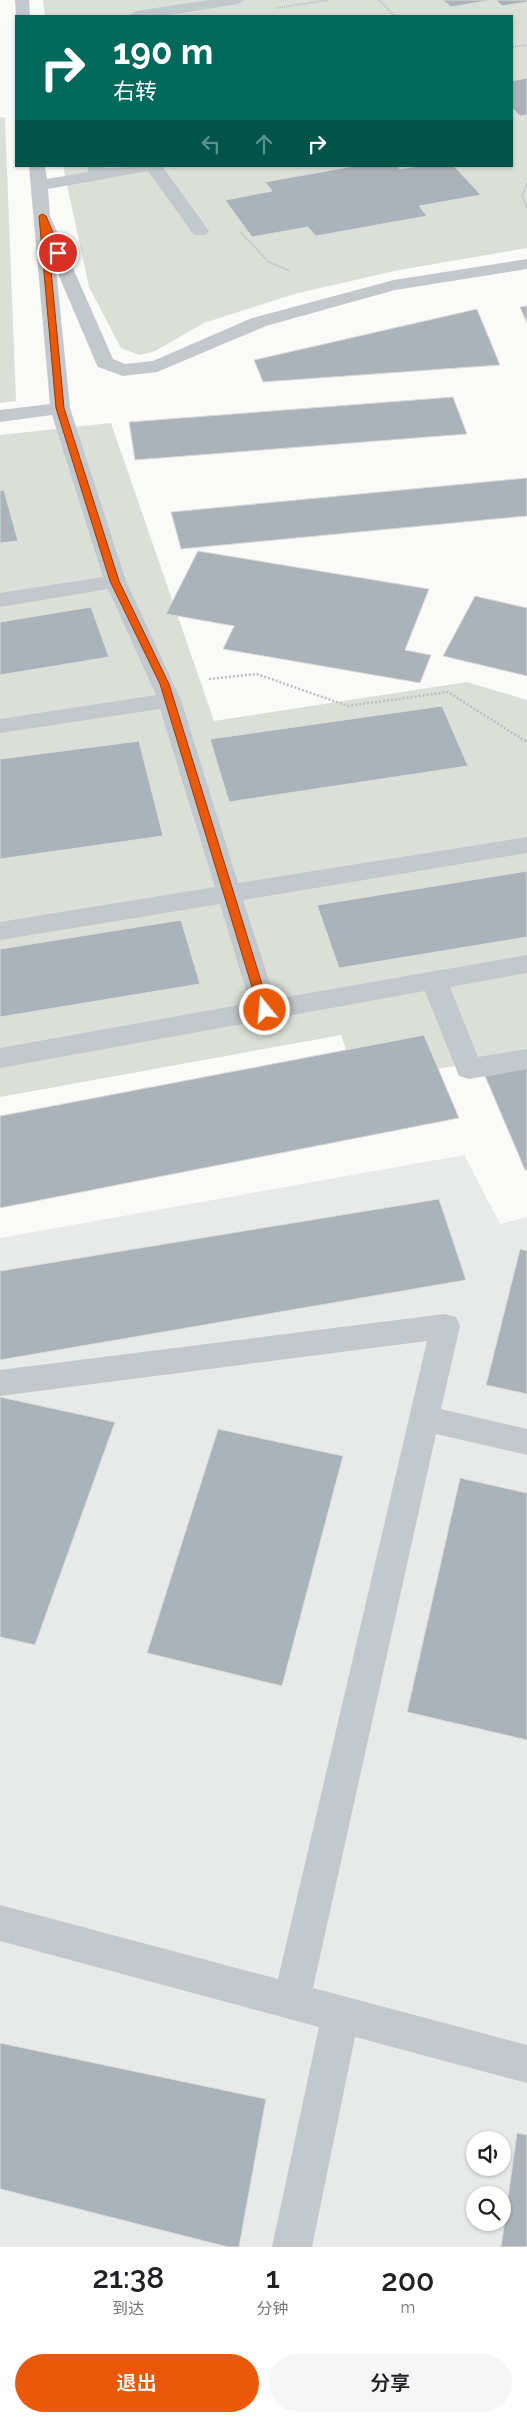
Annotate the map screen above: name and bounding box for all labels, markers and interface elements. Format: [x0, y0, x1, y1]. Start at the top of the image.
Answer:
text: 190 m [113, 31, 213, 72]
icon: right [30, 35, 95, 100]
text: 右转 [113, 78, 157, 104]
icon: left [197, 130, 225, 158]
icon: ahead [250, 130, 278, 158]
icon: right [303, 130, 331, 158]
pin [37, 232, 79, 274]
icon: arrive [44, 239, 72, 267]
position arrow [238, 983, 290, 1035]
map controls [466, 2131, 511, 2231]
button: sound [466, 2131, 511, 2176]
button: search [466, 2186, 511, 2231]
text: 21:38 [92, 2260, 164, 2295]
text: 1 [266, 2260, 280, 2295]
text: 200 [381, 2263, 435, 2298]
text: m [401, 2298, 415, 2317]
text: 到达 [112, 2299, 144, 2318]
text: 分钟 [257, 2299, 289, 2318]
button: 退出 [15, 2354, 259, 2412]
button: 分享 [269, 2354, 512, 2412]

